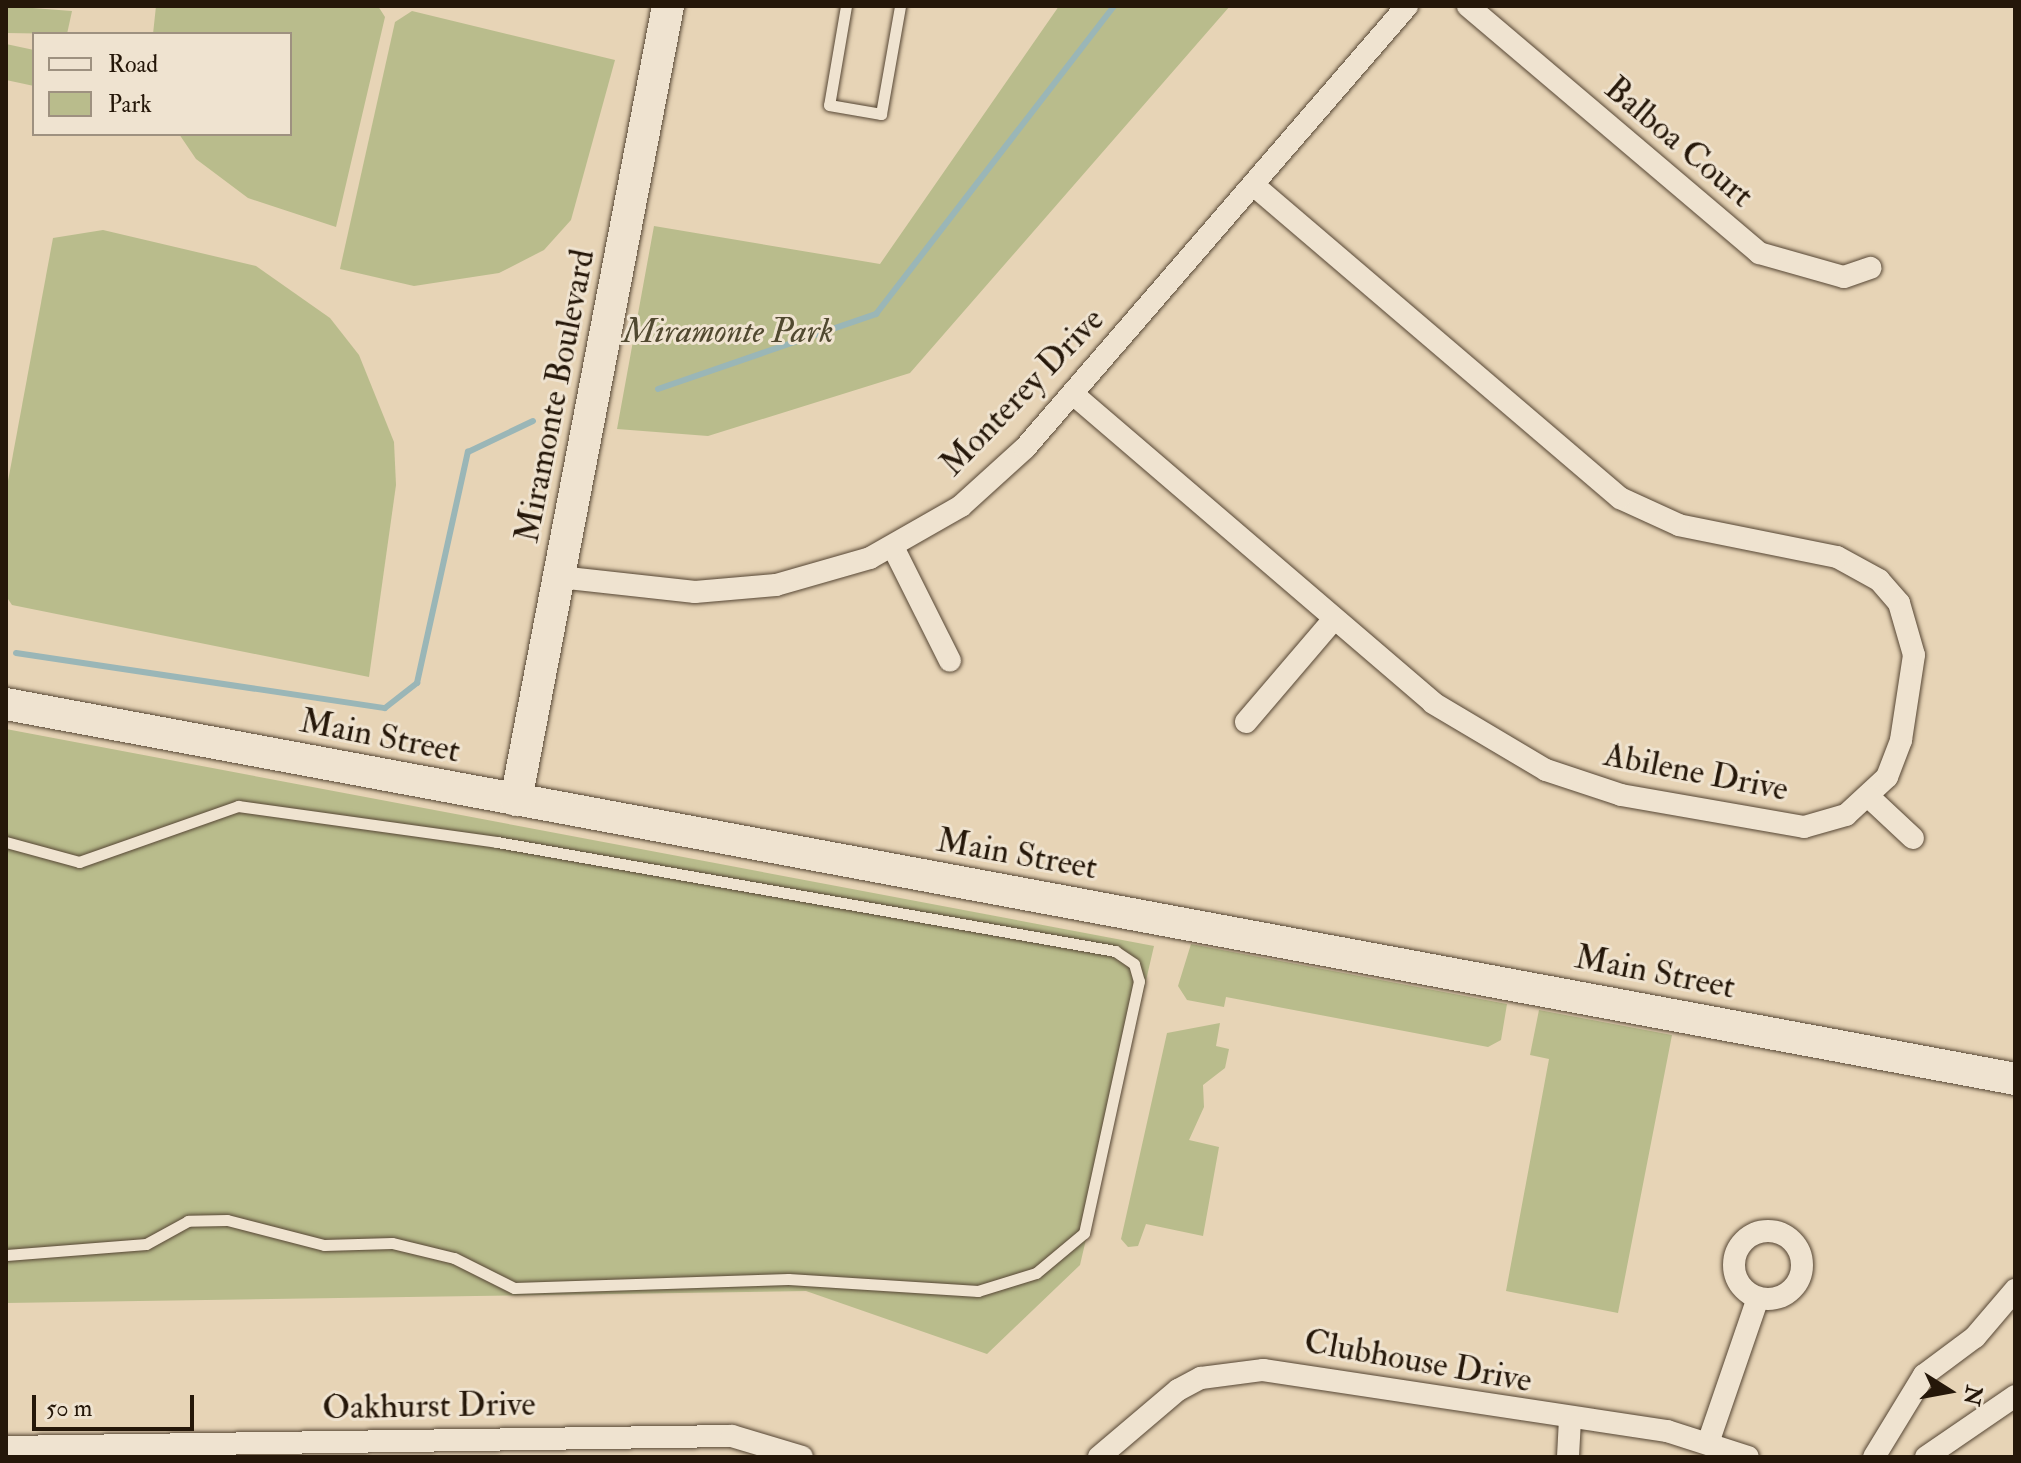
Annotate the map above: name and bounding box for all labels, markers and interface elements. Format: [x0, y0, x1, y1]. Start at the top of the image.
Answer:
legend [32, 32, 292, 136]
text: Road [108, 49, 158, 80]
street label: Balboa Court [1596, 68, 1762, 216]
text: Park [108, 89, 152, 120]
street label: Miramonte Boulevard [507, 246, 603, 546]
street label: Monterey Drive [932, 299, 1112, 485]
park label: Miramonte Park [622, 312, 834, 352]
street label: Main Street [296, 700, 464, 772]
street label: Abilene Drive [1600, 734, 1792, 810]
street label: Main Street [934, 820, 1100, 888]
street label: Main Street [1571, 936, 1739, 1008]
street label: Clubhouse Drive [1301, 1321, 1535, 1401]
north arrow [1909, 1351, 1989, 1431]
scale bar [36, 1379, 198, 1429]
text: N [1957, 1383, 1988, 1408]
street label: Oakhurst Drive [322, 1384, 536, 1428]
text: 50 m [46, 1393, 92, 1424]

